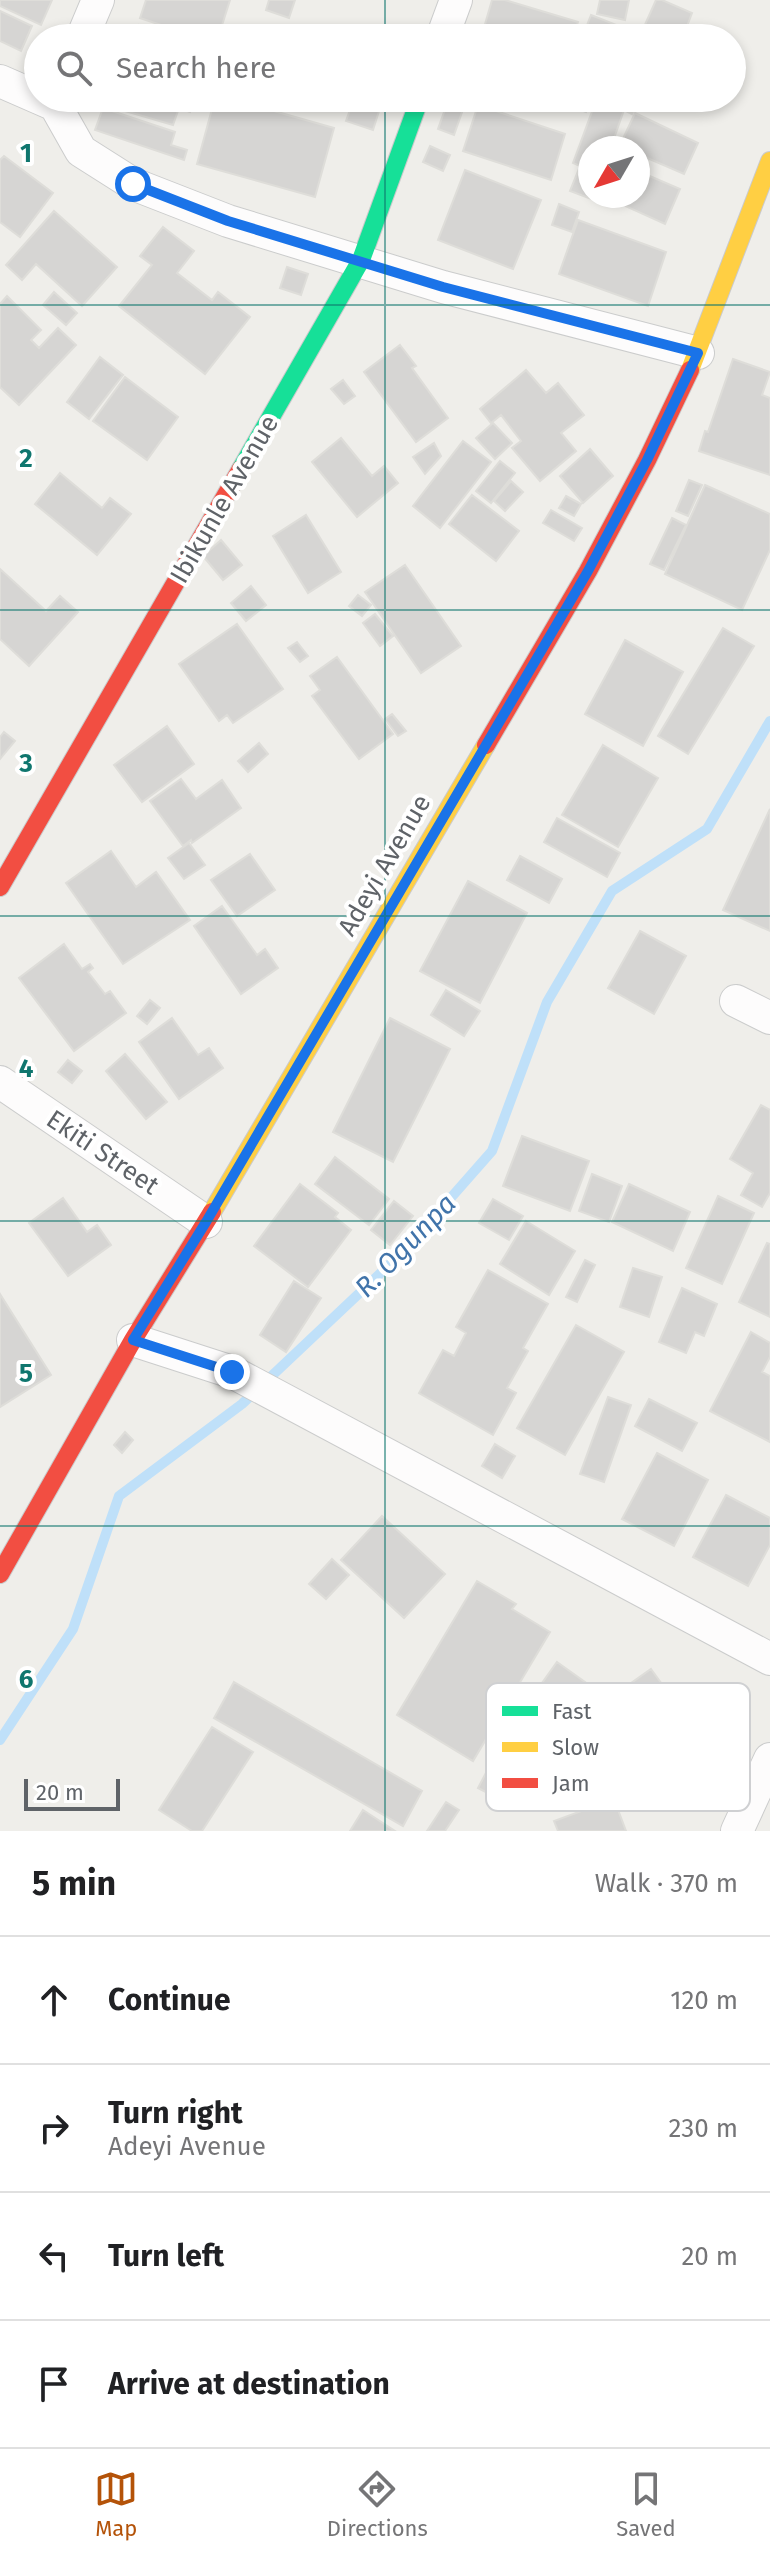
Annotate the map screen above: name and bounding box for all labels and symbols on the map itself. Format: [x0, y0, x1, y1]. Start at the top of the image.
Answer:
north arrow [578, 136, 650, 208]
text: 1 [20, 138, 32, 169]
route start [115, 166, 151, 202]
street label: Ibikunle Avenue [164, 410, 285, 589]
text: 2 [19, 443, 33, 474]
text: 3 [18, 748, 33, 779]
street label: Adeyi Avenue [332, 789, 437, 941]
text: 4 [19, 1053, 34, 1084]
street label: Ekiti Street [41, 1104, 165, 1202]
water label: R. Ogunpa [348, 1187, 463, 1304]
route end [214, 1354, 250, 1390]
text: 5 [19, 1358, 33, 1389]
text: 6 [19, 1664, 34, 1695]
legend [486, 1683, 750, 1811]
text: Fast [552, 1698, 592, 1725]
text: Slow [552, 1734, 599, 1761]
text: Jam [552, 1770, 590, 1797]
scale bar [24, 1775, 120, 1811]

